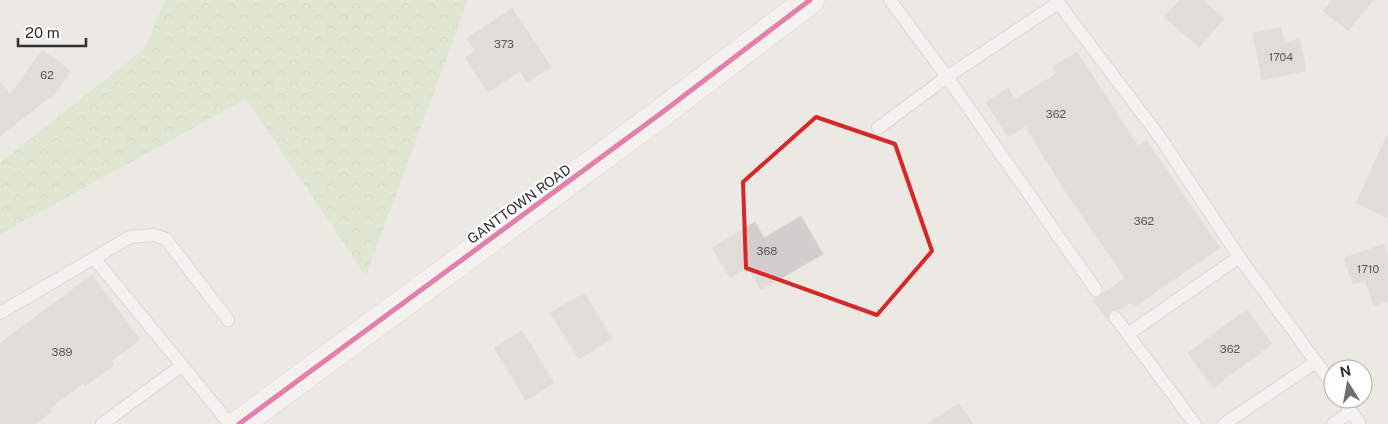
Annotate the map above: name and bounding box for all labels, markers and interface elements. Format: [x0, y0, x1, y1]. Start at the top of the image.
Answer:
scale bar [18, 15, 85, 47]
text: 20 m [25, 24, 60, 41]
house number: 373 [494, 38, 514, 50]
house number: 1704 [1269, 51, 1293, 63]
house number: 62 [40, 69, 54, 81]
house number: 362 [1046, 108, 1067, 120]
street label: GANTTOWN ROAD [464, 161, 574, 247]
house number: 362 [1134, 215, 1155, 227]
house number: 368 [757, 245, 777, 257]
house number: 1710 [1357, 263, 1380, 275]
house number: 362 [1220, 343, 1241, 355]
house number: 389 [52, 346, 73, 358]
north arrow [1323, 359, 1373, 409]
text: N [1339, 362, 1352, 380]

